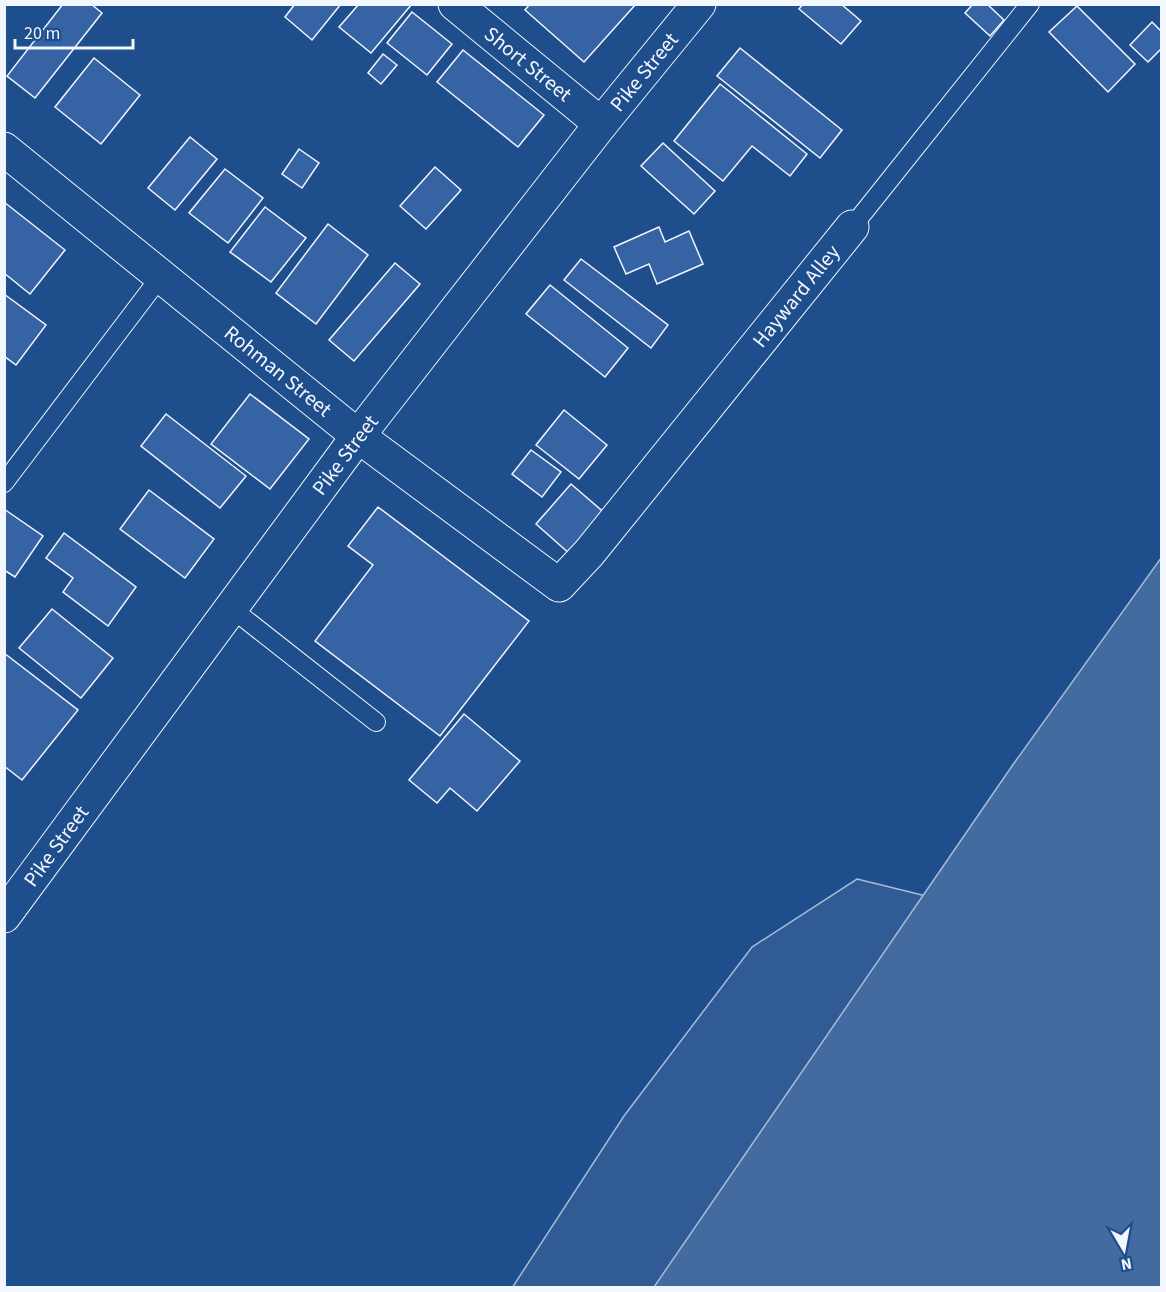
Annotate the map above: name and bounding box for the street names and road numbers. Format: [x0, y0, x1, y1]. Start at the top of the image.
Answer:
street label: Short Street [478, 19, 578, 109]
street label: Pike Street [603, 26, 685, 118]
street label: Hayward Alley [745, 238, 847, 354]
street label: Rohman Street [218, 318, 338, 424]
street label: Pike Street [305, 408, 385, 502]
street label: Pike Street [16, 799, 96, 893]

